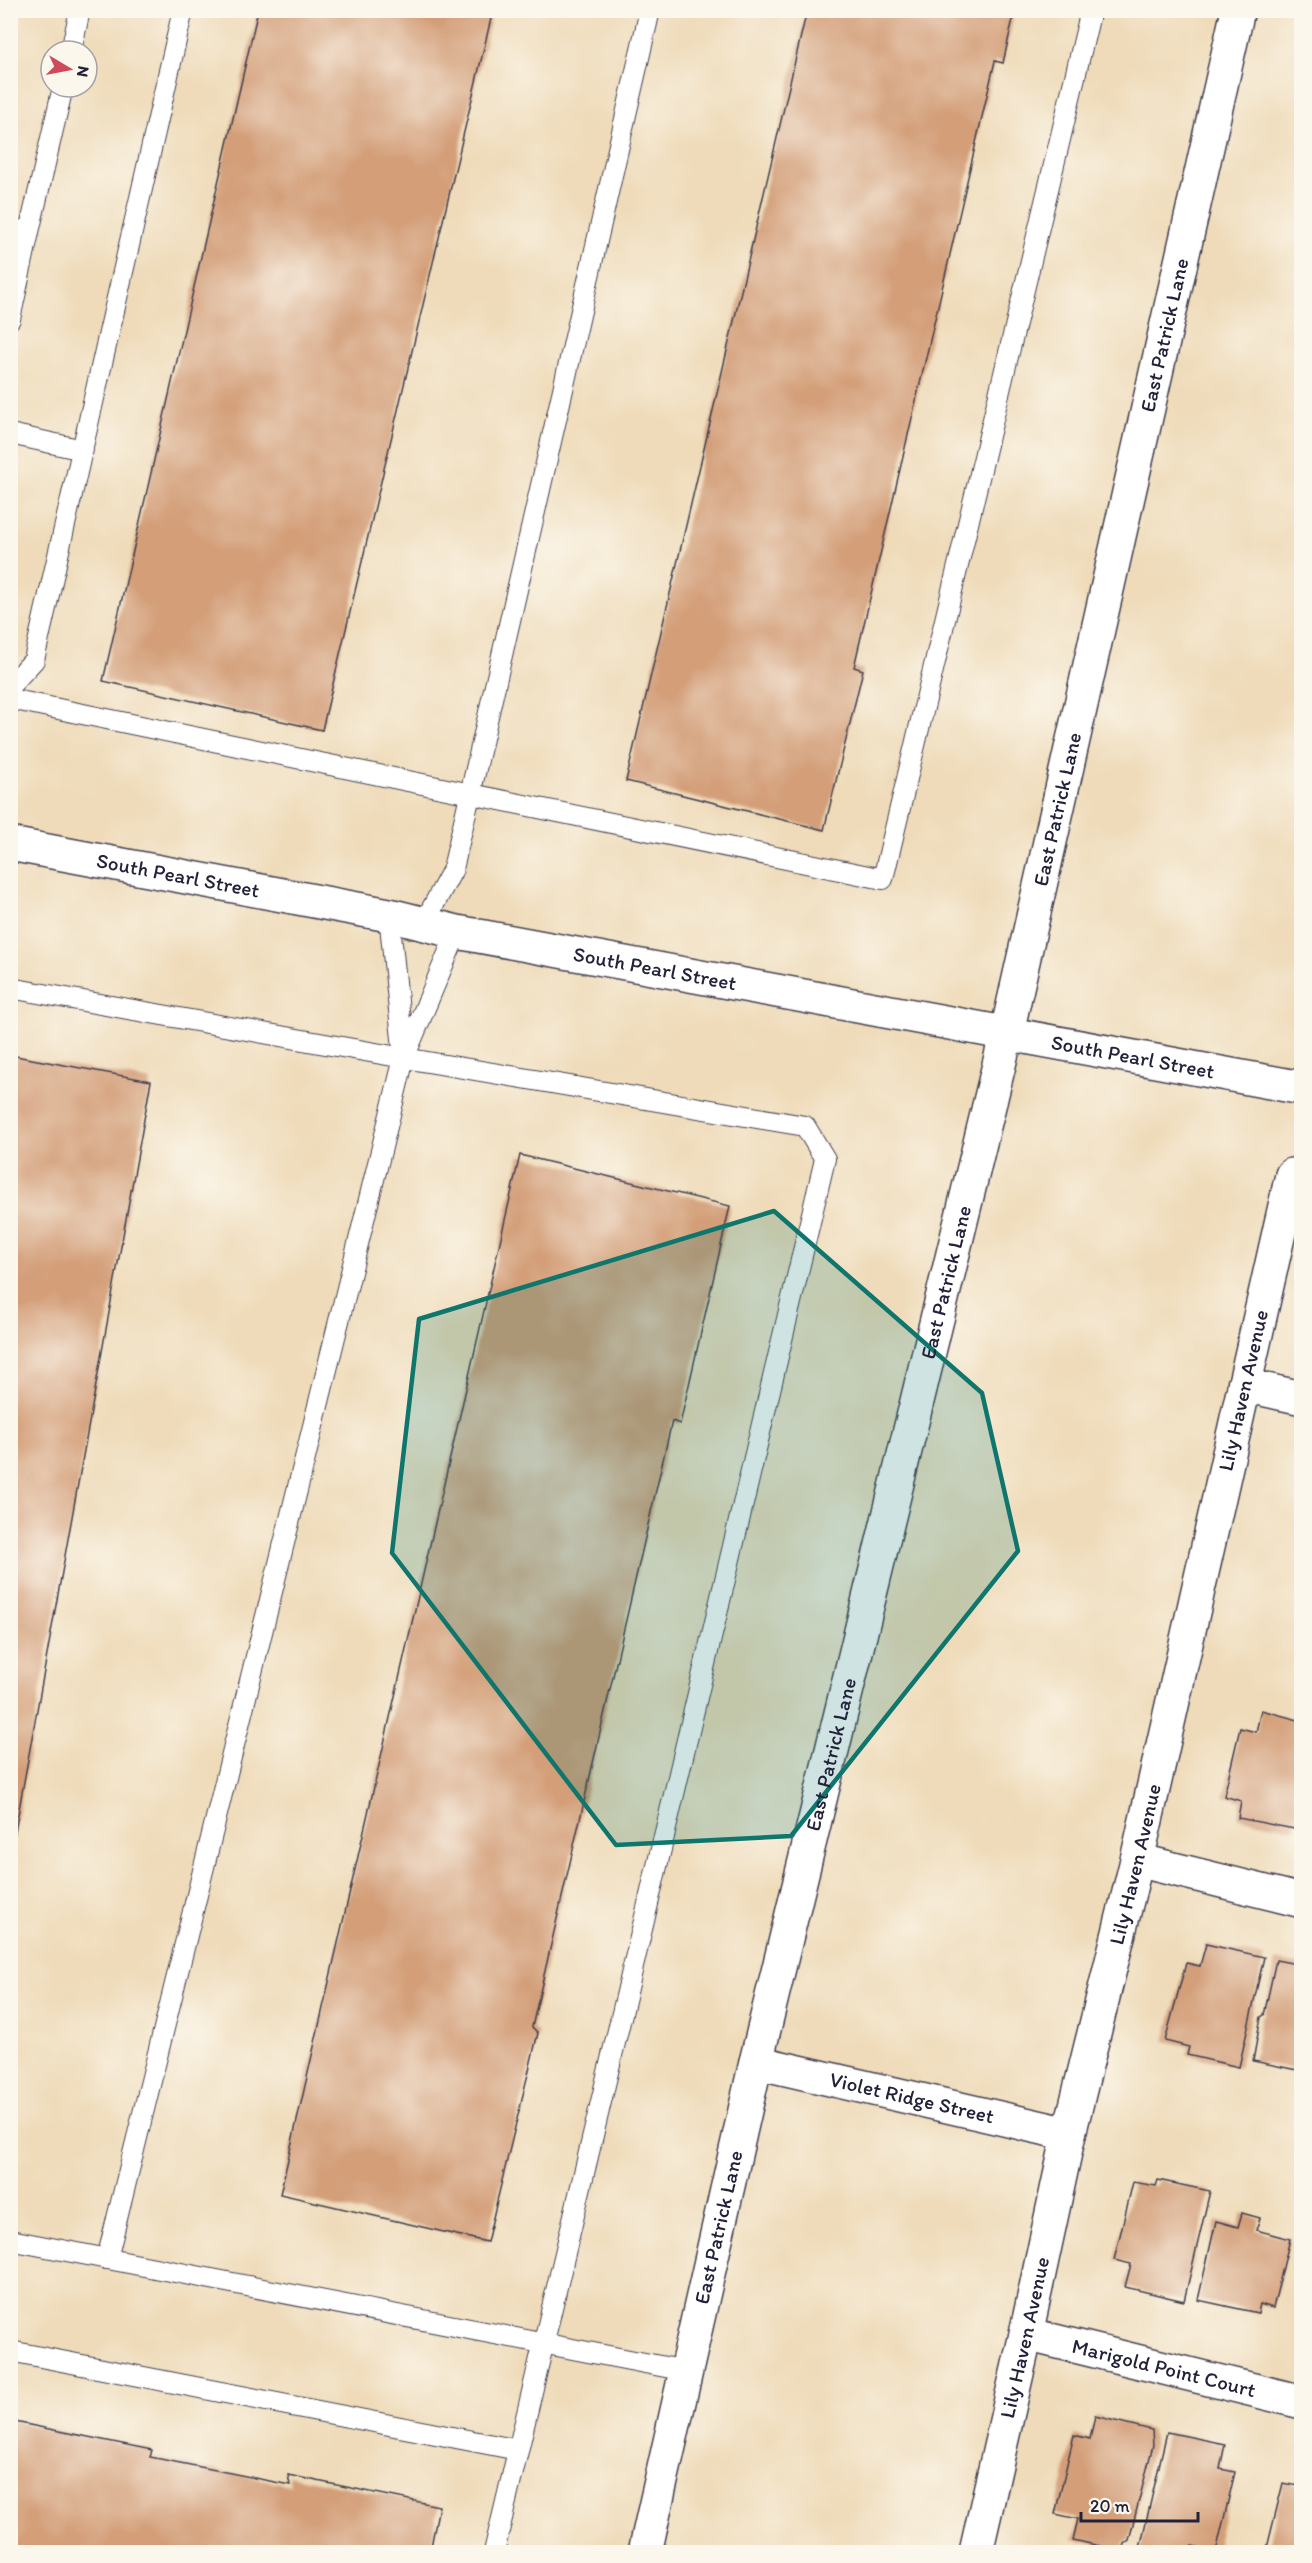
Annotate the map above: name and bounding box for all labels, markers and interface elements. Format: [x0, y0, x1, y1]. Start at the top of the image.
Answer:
north arrow [39, 39, 99, 99]
text: N [73, 65, 94, 78]
street label: East Patrick Lane [1135, 256, 1194, 414]
street label: East Patrick Lane [1027, 730, 1086, 888]
street label: South Pearl Street [95, 847, 262, 903]
street label: South Pearl Street [571, 941, 739, 995]
street label: South Pearl Street [1049, 1029, 1217, 1084]
street label: East Patrick Lane [915, 1203, 976, 1361]
street label: Lily Haven Avenue [1212, 1307, 1273, 1473]
street label: East Patrick Lane [800, 1675, 861, 1834]
street label: Lily Haven Avenue [1103, 1781, 1166, 1947]
street label: Violet Ridge Street [827, 2066, 997, 2128]
street label: East Patrick Lane [689, 2148, 748, 2306]
street label: Lily Haven Avenue [994, 2254, 1054, 2420]
street label: Marigold Point Court [1070, 2333, 1259, 2402]
scale bar [1081, 2485, 1198, 2523]
text: 20 m [1090, 2495, 1130, 2517]

